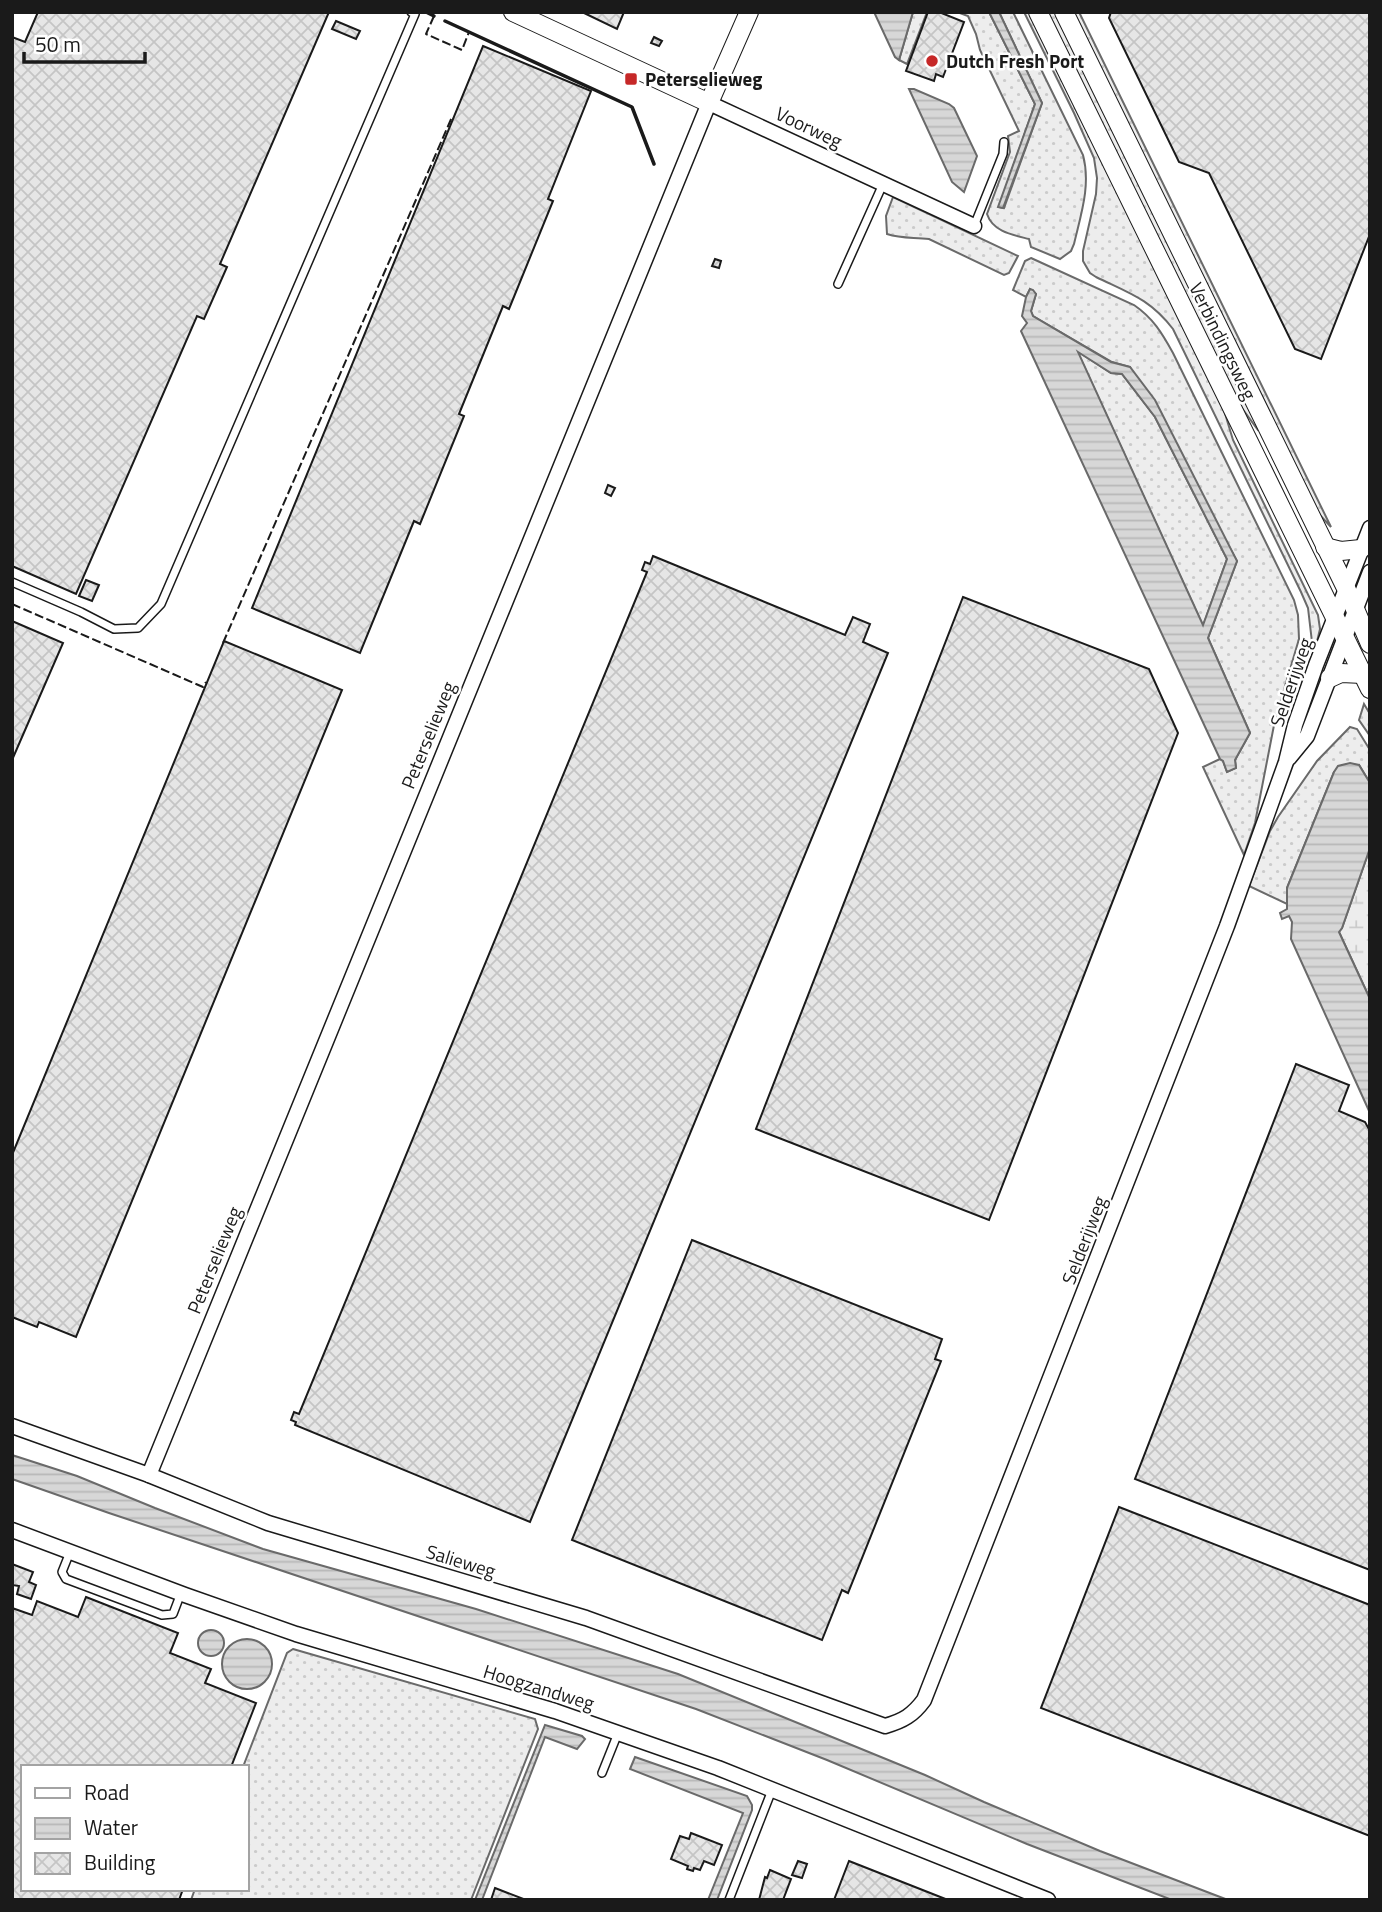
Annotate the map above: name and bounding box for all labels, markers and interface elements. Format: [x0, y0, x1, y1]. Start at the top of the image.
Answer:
scale bar [24, 21, 145, 65]
text: 50 m [35, 28, 81, 60]
place label: Dutch Fresh Port [946, 46, 1084, 75]
marker: Dutch Fresh Port [924, 53, 940, 69]
place label: Peterselieweg [645, 64, 762, 93]
marker: Peterselieweg [623, 71, 639, 87]
street label: Voorweg [771, 98, 848, 155]
street label: Verbindingsweg [1182, 277, 1265, 405]
street label: Selderijweg [1262, 633, 1319, 730]
street label: Peterselieweg [393, 676, 462, 793]
street label: Selderijweg [1053, 1191, 1114, 1288]
street label: Peterselieweg [179, 1201, 248, 1318]
street label: Salieweg [423, 1536, 500, 1585]
street label: Hoogzandweg [480, 1656, 598, 1717]
legend [21, 1765, 248, 1891]
text: Road [84, 1776, 129, 1808]
text: Water [84, 1811, 138, 1843]
text: Building [84, 1846, 156, 1878]

